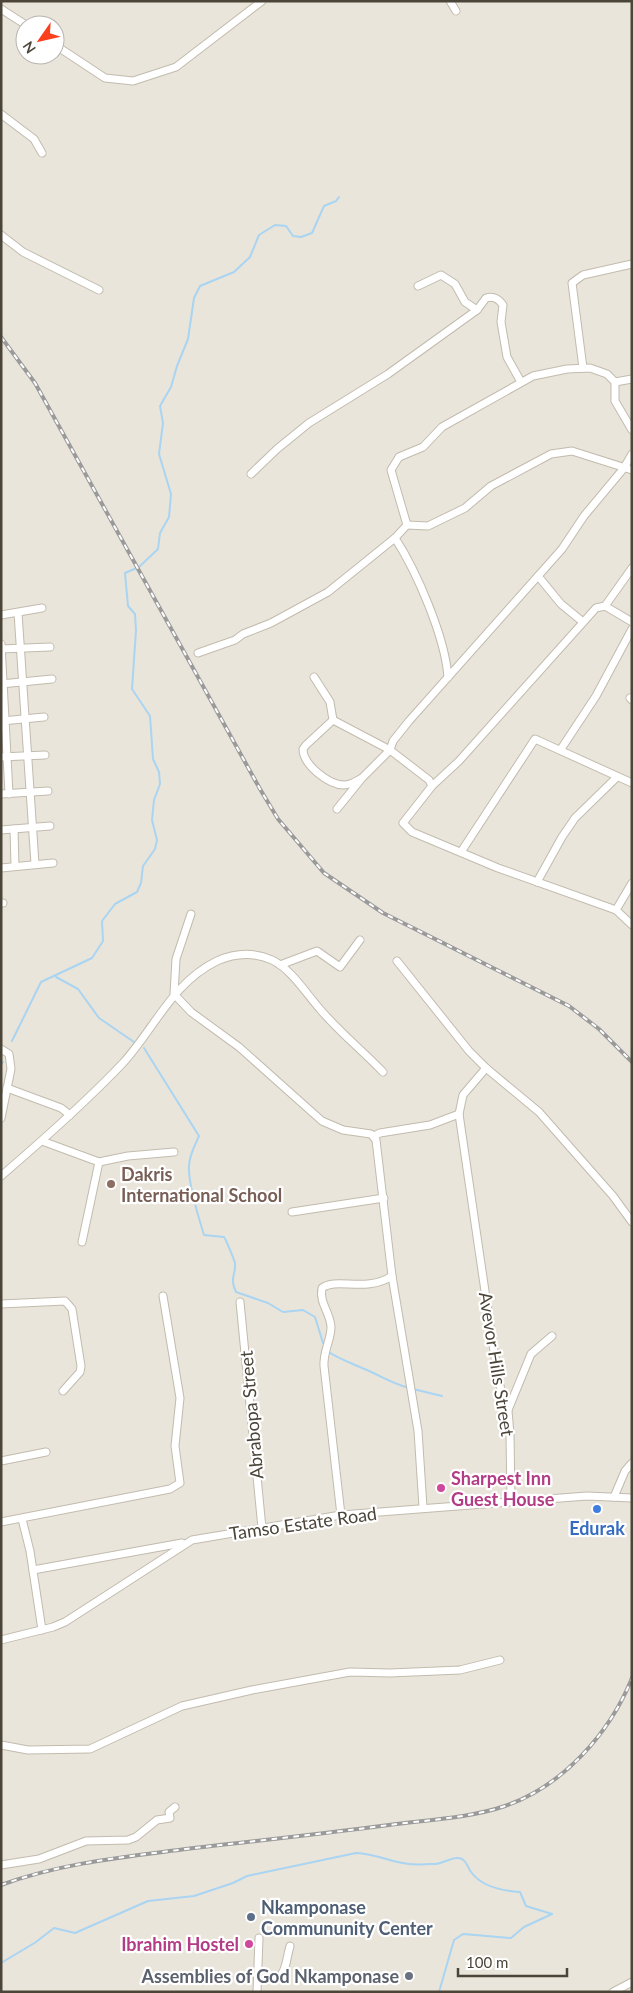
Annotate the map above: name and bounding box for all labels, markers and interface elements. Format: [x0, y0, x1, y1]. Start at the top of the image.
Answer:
north arrow [15, 15, 65, 65]
text: N [19, 38, 39, 57]
place label: Dakris International School [121, 1163, 282, 1206]
marker: Dakris International School [105, 1178, 117, 1190]
street label: Avevor Hills Street [475, 1290, 519, 1438]
street label: Abrabopa Street [234, 1349, 268, 1480]
place label: Sharpest Inn Guest House [451, 1467, 555, 1510]
marker: Sharpest Inn Guest House [435, 1482, 447, 1494]
street label: Tamso Estate Road [228, 1502, 378, 1544]
marker: Edurak [591, 1503, 603, 1515]
place label: Edurak [569, 1517, 625, 1539]
place label: Nkamponase Commununity Center [261, 1896, 433, 1939]
marker: Nkamponase Commununity Center [245, 1911, 257, 1923]
place label: Ibrahim Hostel [121, 1933, 239, 1955]
marker: Ibrahim Hostel [243, 1938, 255, 1950]
scale bar [458, 1946, 567, 1978]
text: 100 m [466, 1953, 508, 1971]
place label: Assemblies of God Nkamponase [140, 1965, 399, 1987]
marker: Assemblies of God Nkamponase [403, 1970, 415, 1982]

